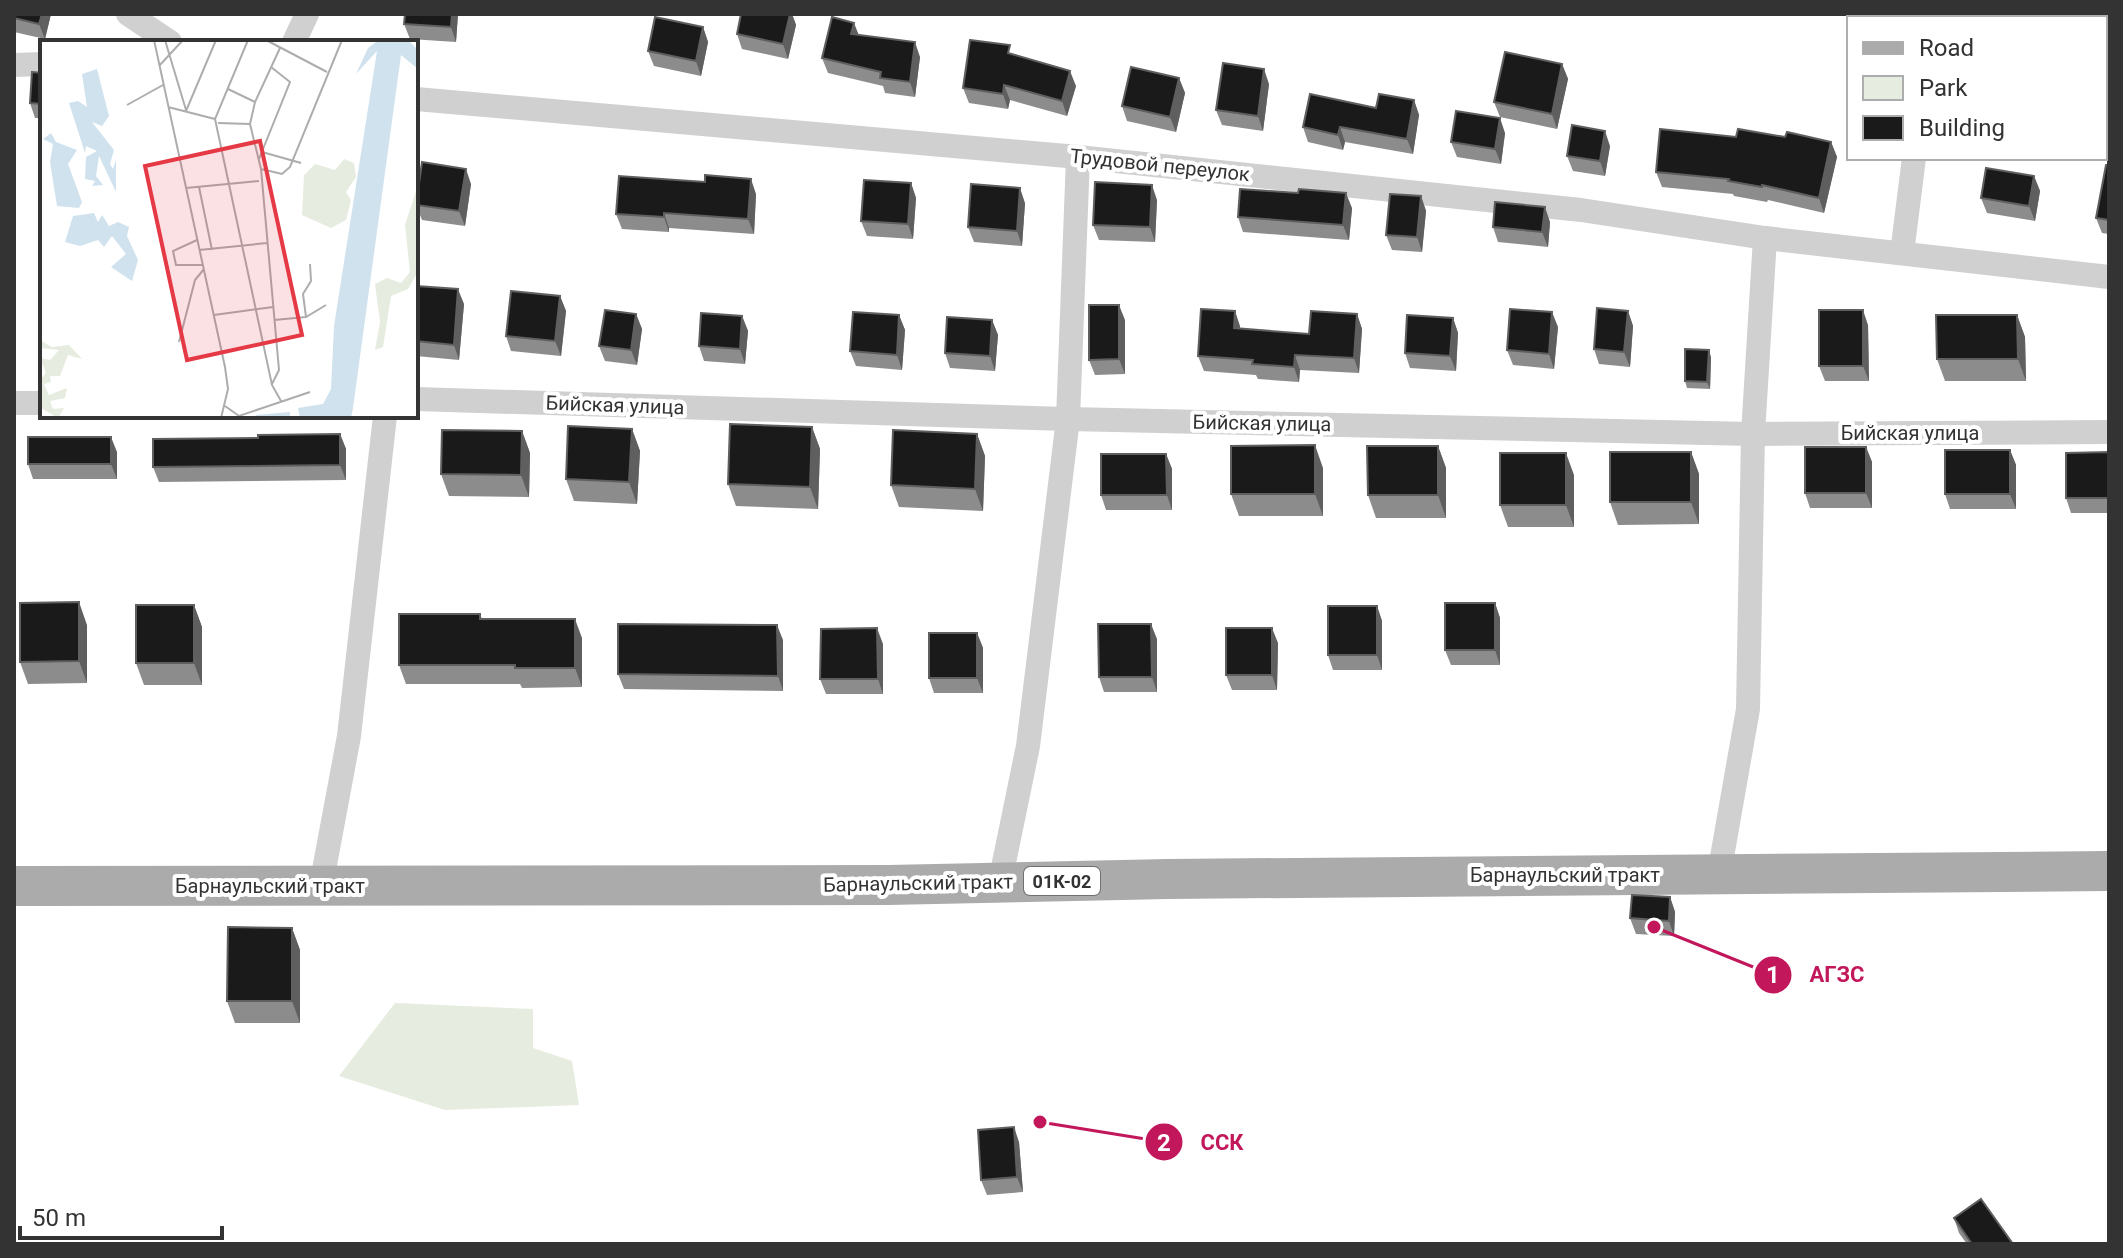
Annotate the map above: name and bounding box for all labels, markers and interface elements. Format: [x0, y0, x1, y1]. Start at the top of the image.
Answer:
legend [1847, 16, 2107, 160]
text: Road [1919, 34, 1974, 62]
inset map [40, 40, 418, 418]
text: Park [1919, 74, 1968, 102]
text: Building [1919, 114, 2005, 142]
street label: Трудовой переулок [1069, 144, 1251, 186]
street label: Бийская улица [545, 391, 685, 419]
street label: Бийская улица [1192, 410, 1332, 436]
street label: Бийская улица [1841, 421, 1979, 445]
street label: Барнаульский тракт [1470, 863, 1660, 887]
road number: 01К-02 [1024, 867, 1100, 895]
street label: Барнаульский тракт [823, 869, 1014, 897]
street label: Барнаульский тракт [175, 874, 365, 898]
callout: АГЗС [1753, 952, 1880, 998]
text: 1 [1766, 961, 1780, 989]
text: АГЗС [1809, 962, 1865, 987]
callout: ССК [1144, 1119, 1259, 1165]
text: 2 [1157, 1129, 1171, 1157]
text: ССК [1200, 1130, 1244, 1155]
scale bar [20, 1190, 222, 1240]
text: 50 m [32, 1204, 86, 1232]

